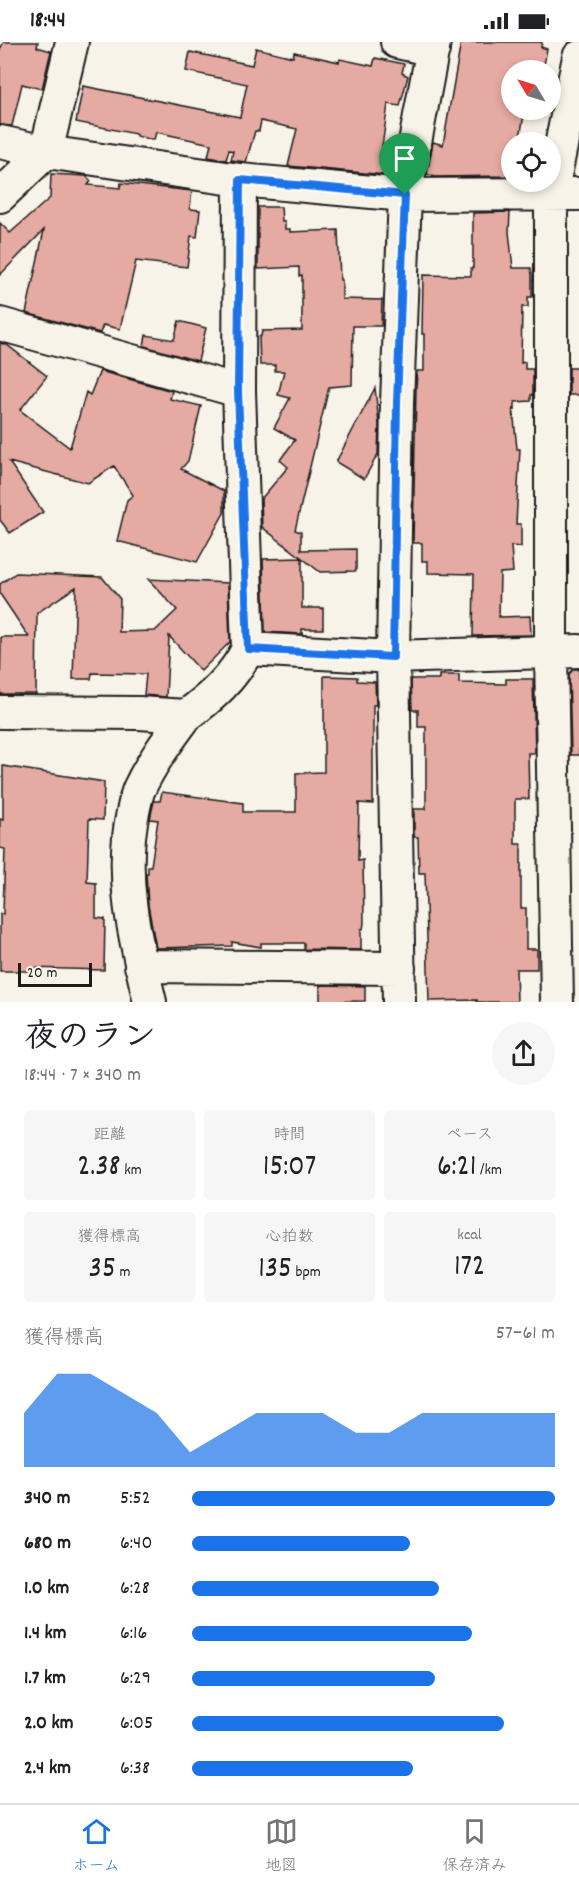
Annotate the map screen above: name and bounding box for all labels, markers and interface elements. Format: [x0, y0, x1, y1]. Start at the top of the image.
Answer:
text: 18:44 [30, 6, 66, 37]
north arrow [501, 60, 561, 120]
map controls [501, 60, 561, 192]
button: locate [501, 132, 561, 192]
pin [379, 133, 430, 195]
icon: arrive [388, 142, 421, 175]
scale bar [18, 960, 92, 988]
text: 20 m [27, 962, 57, 985]
text: 夜のラン [24, 1016, 156, 1063]
button: share [492, 1022, 555, 1085]
text: 18:44 · 7 × 340 m [24, 1062, 141, 1090]
text: 距離 [93, 1124, 126, 1147]
text: 時間 [273, 1124, 306, 1147]
text: ペース [446, 1124, 493, 1147]
text: 2.38 [77, 1147, 121, 1190]
text: 15:07 [263, 1147, 316, 1190]
text: 6:21 [437, 1147, 476, 1190]
text: km [121, 1159, 142, 1182]
text: /km [476, 1159, 502, 1182]
text: kcal [457, 1224, 482, 1247]
text: 獲得標高 [77, 1226, 142, 1249]
text: 心拍数 [265, 1226, 314, 1249]
text: 172 [454, 1247, 485, 1290]
text: 35 [89, 1249, 116, 1292]
text: 135 [258, 1249, 292, 1292]
text: m [116, 1261, 130, 1284]
text: bpm [292, 1261, 321, 1284]
text: 57–61 m [496, 1320, 555, 1348]
text: 獲得標高 [24, 1325, 104, 1353]
text: 340 m [24, 1485, 70, 1513]
text: 5:52 [120, 1485, 151, 1513]
text: 680 m [24, 1530, 71, 1558]
text: 6:40 [120, 1530, 152, 1558]
text: 1.0 km [24, 1575, 69, 1603]
text: 6:28 [120, 1575, 150, 1603]
text: 1.4 km [24, 1620, 67, 1648]
text: 6:16 [120, 1620, 147, 1648]
text: 1.7 km [24, 1665, 66, 1693]
text: 6:29 [120, 1665, 151, 1693]
text: 2.0 km [24, 1710, 73, 1738]
text: 6:05 [120, 1710, 153, 1738]
text: 2.4 km [24, 1755, 71, 1783]
text: 6:38 [120, 1755, 150, 1783]
tab: ホーム [72, 1815, 120, 1878]
tab: 地図 [265, 1815, 298, 1878]
tab: 保存済み [443, 1815, 507, 1878]

